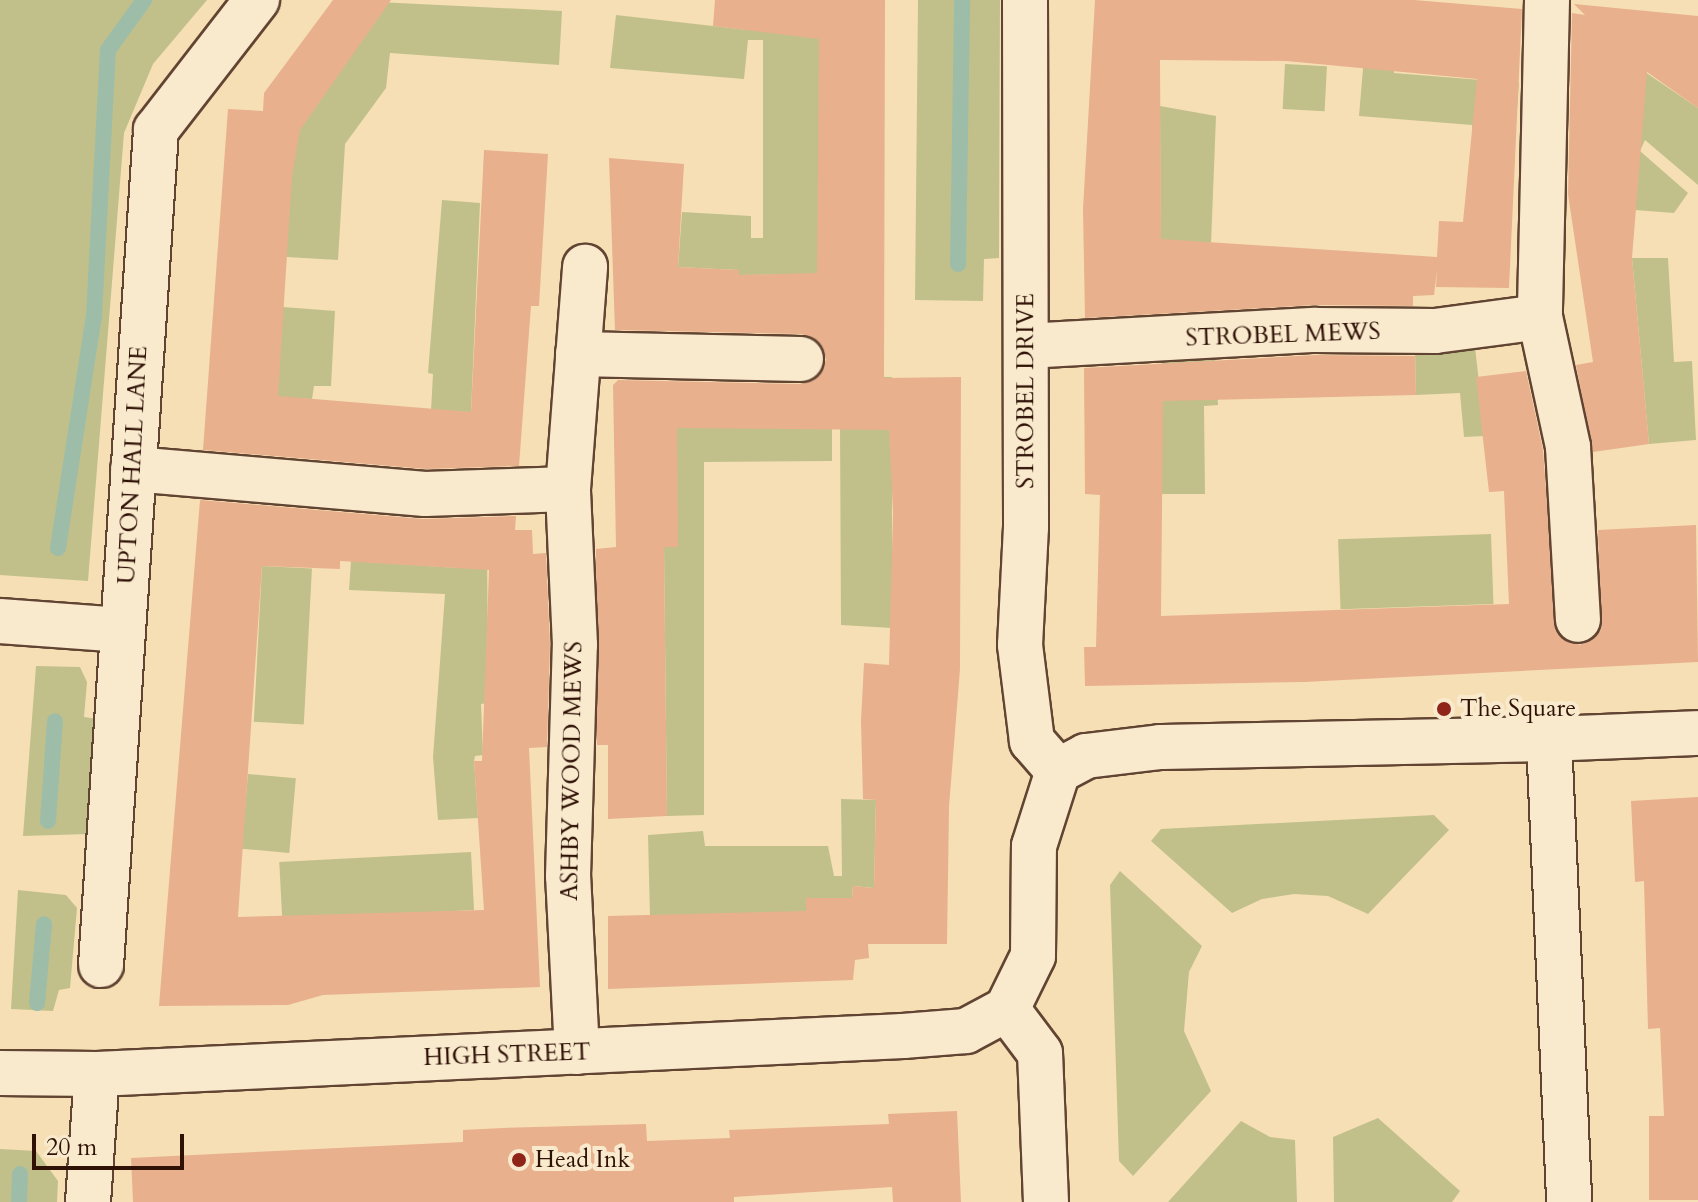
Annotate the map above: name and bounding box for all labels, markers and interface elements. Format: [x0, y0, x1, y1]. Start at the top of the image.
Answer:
street label: STROBEL DRIVE [1012, 293, 1040, 489]
street label: STROBEL MEWS [1185, 317, 1381, 353]
street label: UPTON HALL LANE [112, 345, 154, 585]
street label: ASHBY WOOD MEWS [555, 641, 589, 901]
place label: The Square [1460, 695, 1576, 723]
marker: The Square [1435, 700, 1453, 718]
street label: HIGH STREET [423, 1038, 591, 1072]
scale bar [36, 1118, 188, 1168]
text: 20 m [46, 1131, 97, 1164]
place label: Head Ink [535, 1146, 630, 1174]
marker: Head Ink [510, 1151, 528, 1169]

